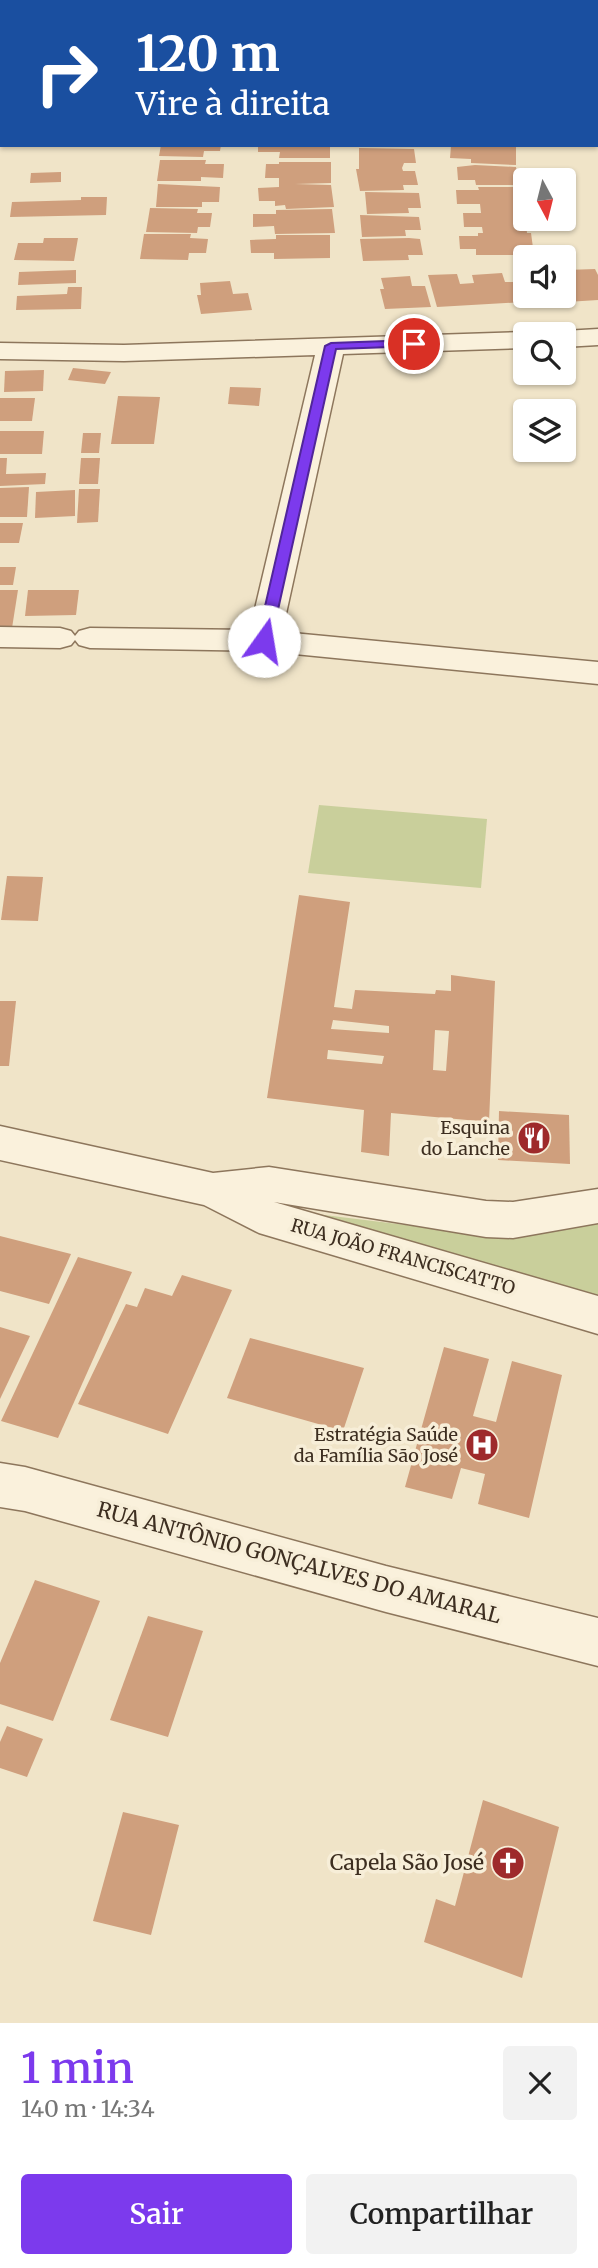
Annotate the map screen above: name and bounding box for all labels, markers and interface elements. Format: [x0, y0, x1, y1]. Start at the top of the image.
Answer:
text: 120 m [136, 23, 280, 84]
icon: right [21, 28, 112, 119]
text: Vire à direita [136, 84, 330, 124]
north arrow [513, 168, 576, 231]
map controls [513, 168, 576, 462]
button: sound [513, 245, 576, 308]
pin [384, 314, 444, 374]
button: search [513, 322, 576, 385]
icon: arrive [395, 325, 433, 363]
button: layers [513, 399, 576, 462]
position arrow [227, 604, 301, 678]
place label: Esquina do Lanche [421, 1116, 510, 1160]
restaurant icon: Esquina do Lanche [515, 1119, 553, 1157]
street label: RUA JOÃO FRANCISCATTO [288, 1213, 518, 1300]
place label: Estratégia Saúde da Família São José [294, 1423, 458, 1467]
hospital icon: Estratégia Saúde da Família São José [463, 1426, 501, 1464]
street label: RUA ANTÔNIO GONÇALVES DO AMARAL [94, 1496, 504, 1630]
church icon: Capela São José [489, 1844, 527, 1882]
place label: Capela São José [330, 1849, 484, 1876]
text: 1 min [21, 2042, 134, 2094]
button: close [503, 2046, 577, 2120]
text: 140 m · 14:34 [21, 2094, 155, 2123]
button: Sair [21, 2174, 292, 2254]
button: Compartilhar [306, 2174, 577, 2254]

